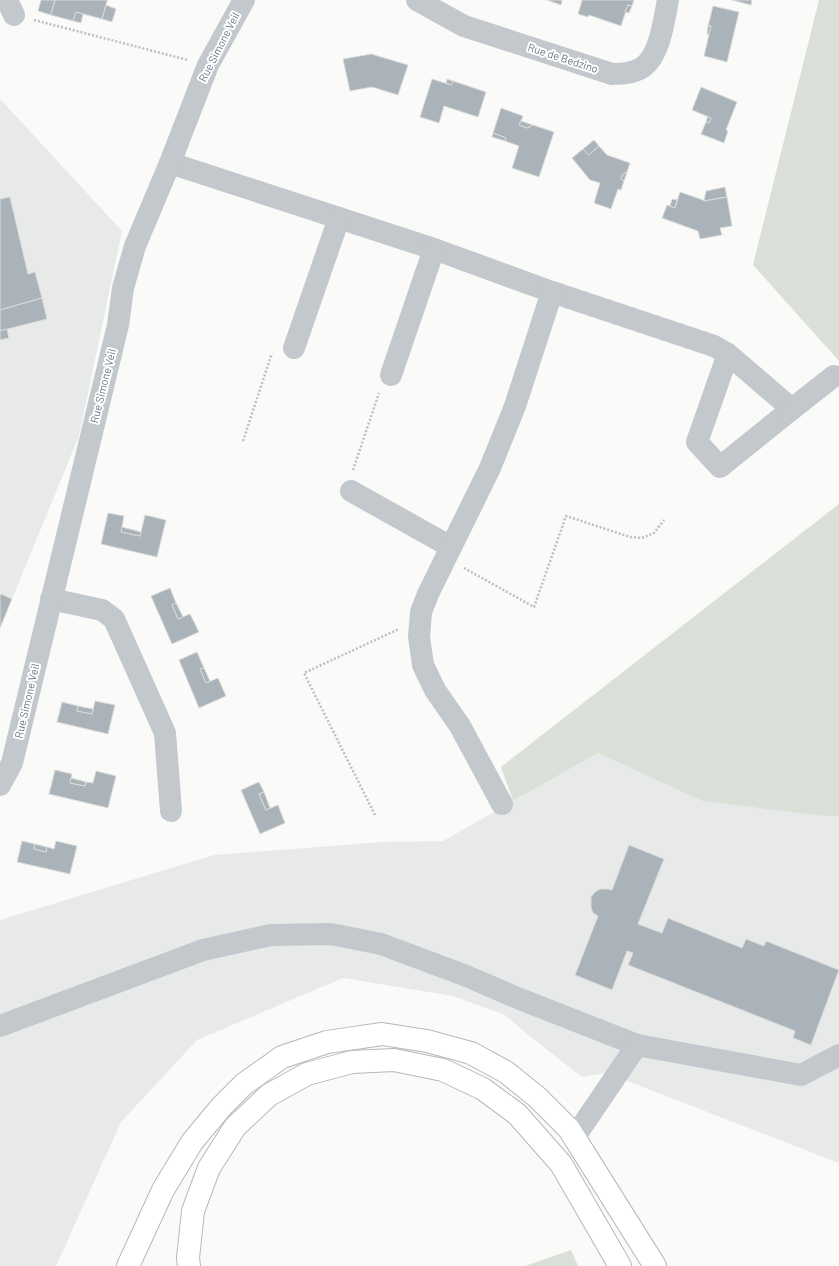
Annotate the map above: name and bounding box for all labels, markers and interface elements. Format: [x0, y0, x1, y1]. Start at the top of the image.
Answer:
street label: Rue Simone Veil [196, 10, 242, 84]
street label: Rue de Bedzino [526, 40, 600, 75]
street label: Rue Simone Veil [87, 347, 118, 424]
street label: Rue Simone Veil [12, 662, 41, 739]

